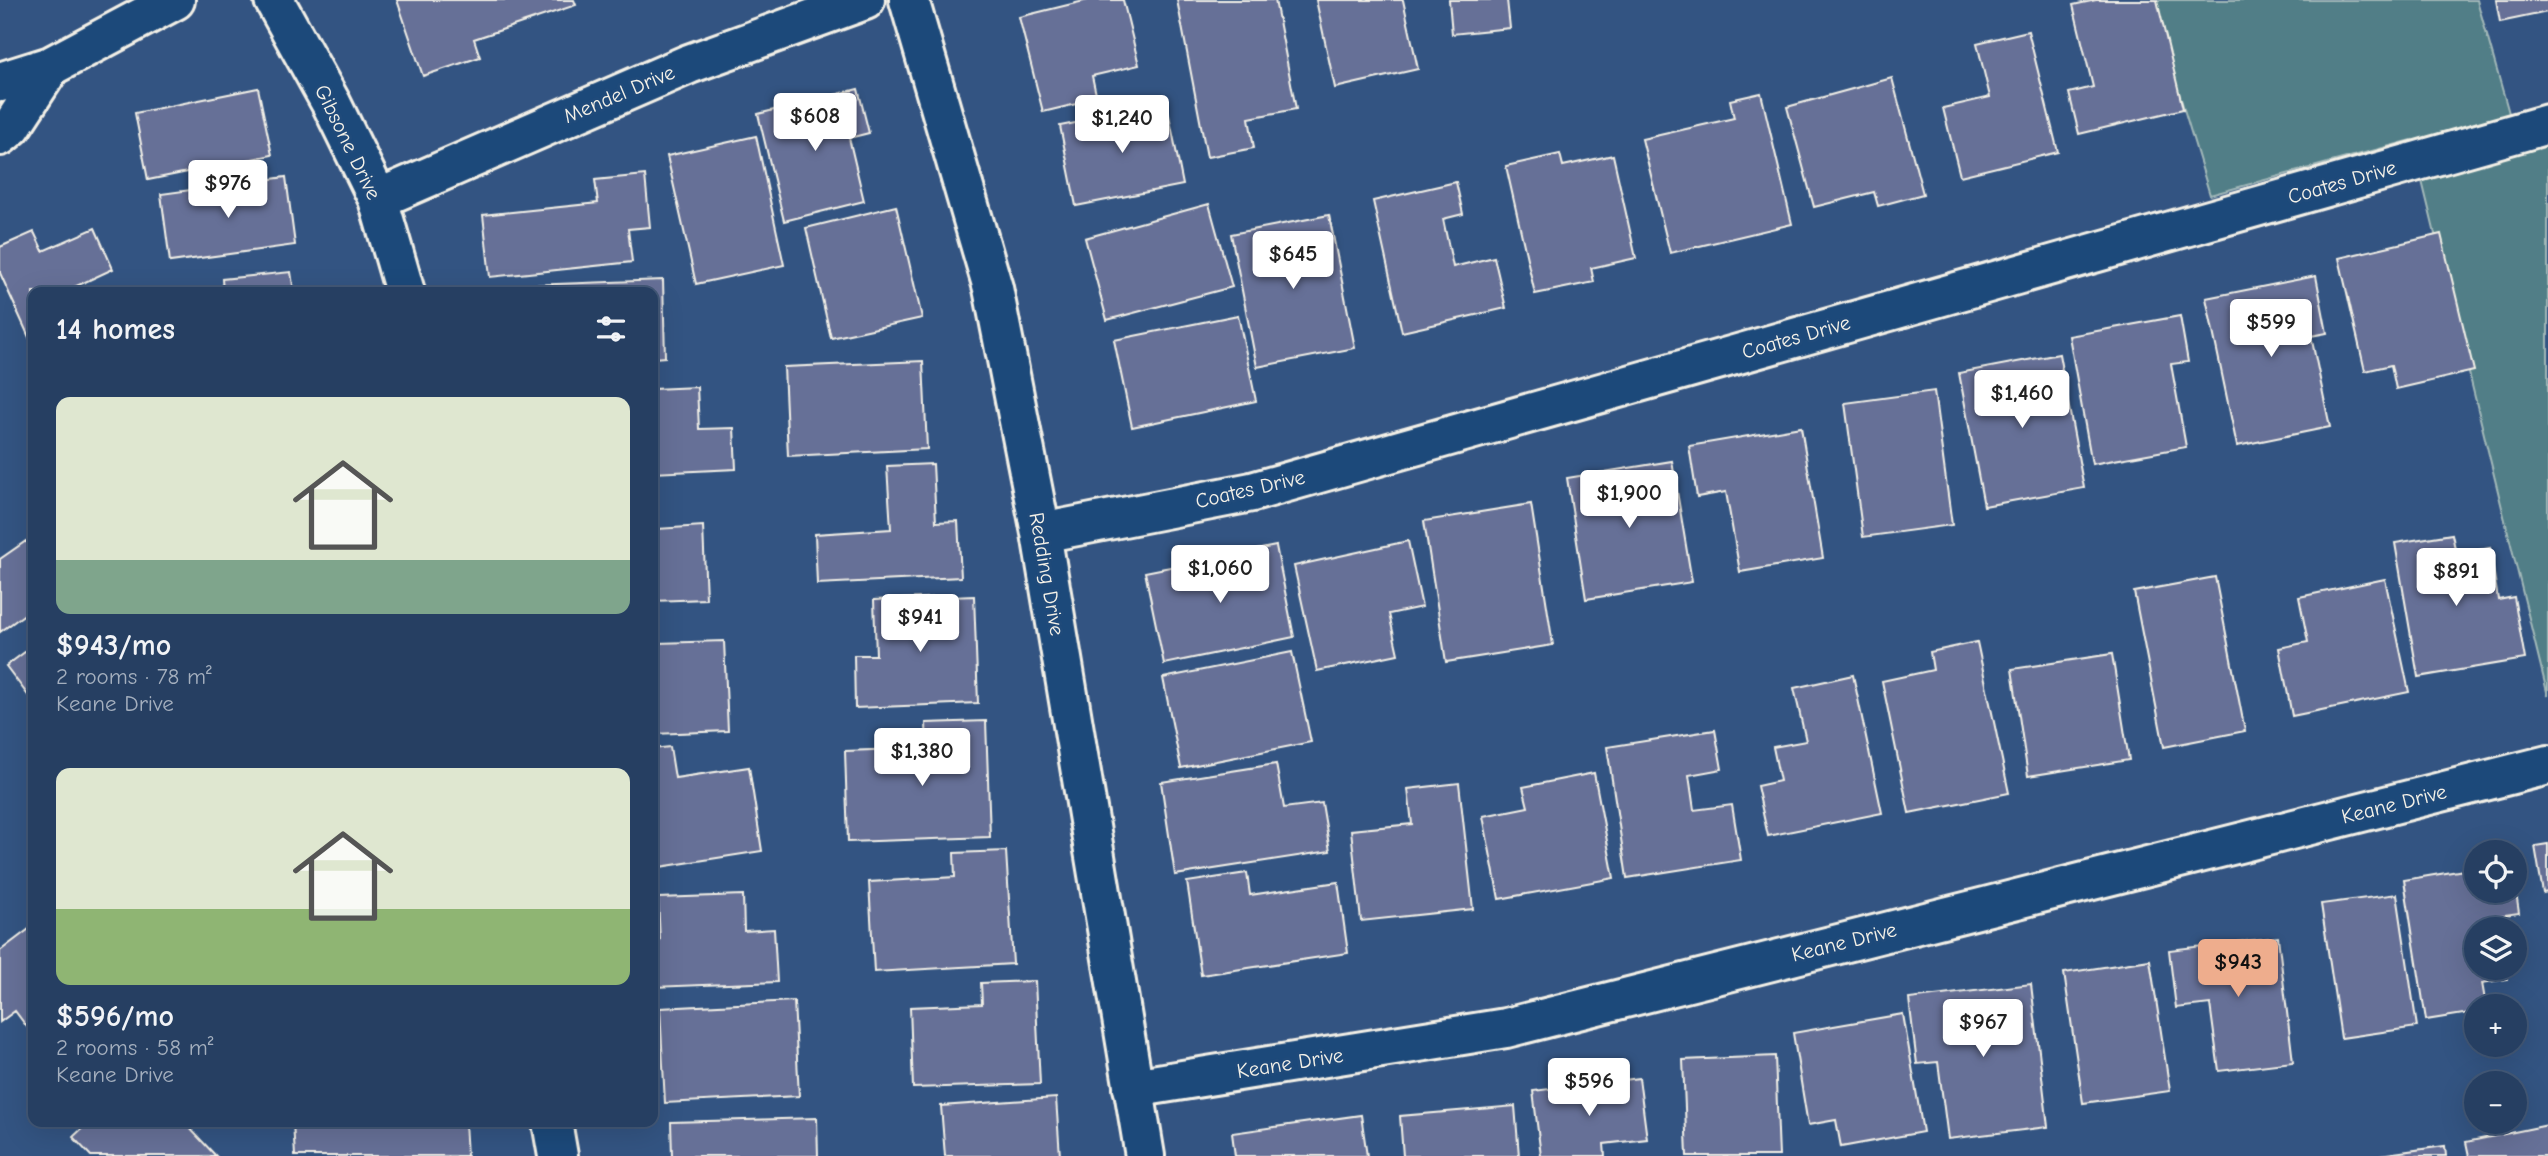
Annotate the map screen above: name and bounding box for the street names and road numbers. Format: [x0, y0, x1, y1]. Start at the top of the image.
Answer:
street label: Mendel Drive [560, 60, 678, 128]
street label: Gibsone Drive [310, 81, 386, 203]
street label: Coates Drive [2285, 155, 2399, 209]
street label: Coates Drive [1739, 310, 1853, 364]
street label: Coates Drive [1193, 465, 1307, 513]
street label: Redding Drive [1024, 510, 1070, 638]
street label: Keane Drive [2339, 779, 2449, 829]
street label: Keane Drive [1789, 917, 1899, 967]
street label: Keane Drive [1235, 1043, 1345, 1083]

